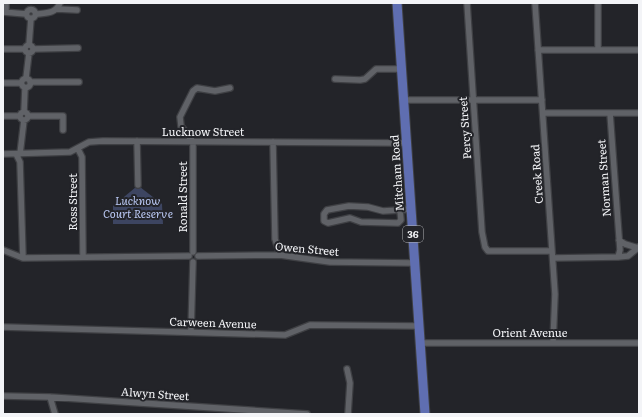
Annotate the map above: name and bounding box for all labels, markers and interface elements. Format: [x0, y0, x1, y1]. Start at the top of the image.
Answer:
street label: Percy Street [454, 96, 474, 160]
street label: Lucknow Street [162, 123, 245, 139]
street label: Mitcham Road [385, 134, 407, 212]
street label: Norman Street [592, 138, 614, 217]
street label: Creek Road [526, 144, 546, 204]
street label: Ronald Street [174, 161, 190, 233]
street label: Ross Street [64, 173, 80, 231]
park label: Lucknow Court Reserve [103, 192, 173, 221]
road number: 36 [403, 226, 423, 242]
street label: Owen Street [274, 237, 340, 259]
street label: Carween Avenue [169, 312, 257, 332]
street label: Orient Avenue [492, 324, 568, 340]
street label: Alwyn Street [120, 383, 190, 403]

